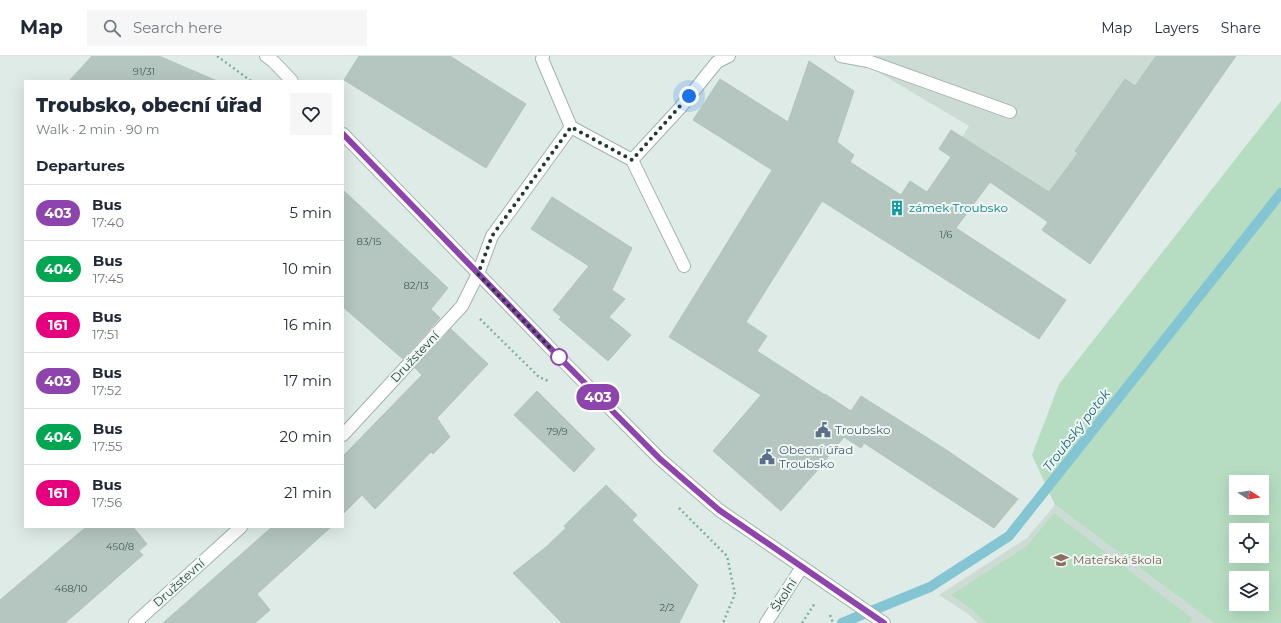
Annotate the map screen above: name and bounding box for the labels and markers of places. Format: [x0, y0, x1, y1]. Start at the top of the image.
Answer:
building icon: zámek Troubsko [888, 199, 906, 217]
place label: zámek Troubsko [909, 200, 1008, 215]
unlabelled marker [550, 348, 568, 366]
public building icon: Troubsko [814, 421, 832, 439]
place label: Troubsko [835, 422, 890, 437]
place label: Obecní úřad Troubsko [779, 442, 853, 471]
public building icon: Obecní úřad Troubsko [758, 448, 776, 466]
school or university icon: Mateřská škola [1052, 551, 1070, 569]
place label: Mateřská škola [1073, 552, 1162, 567]

